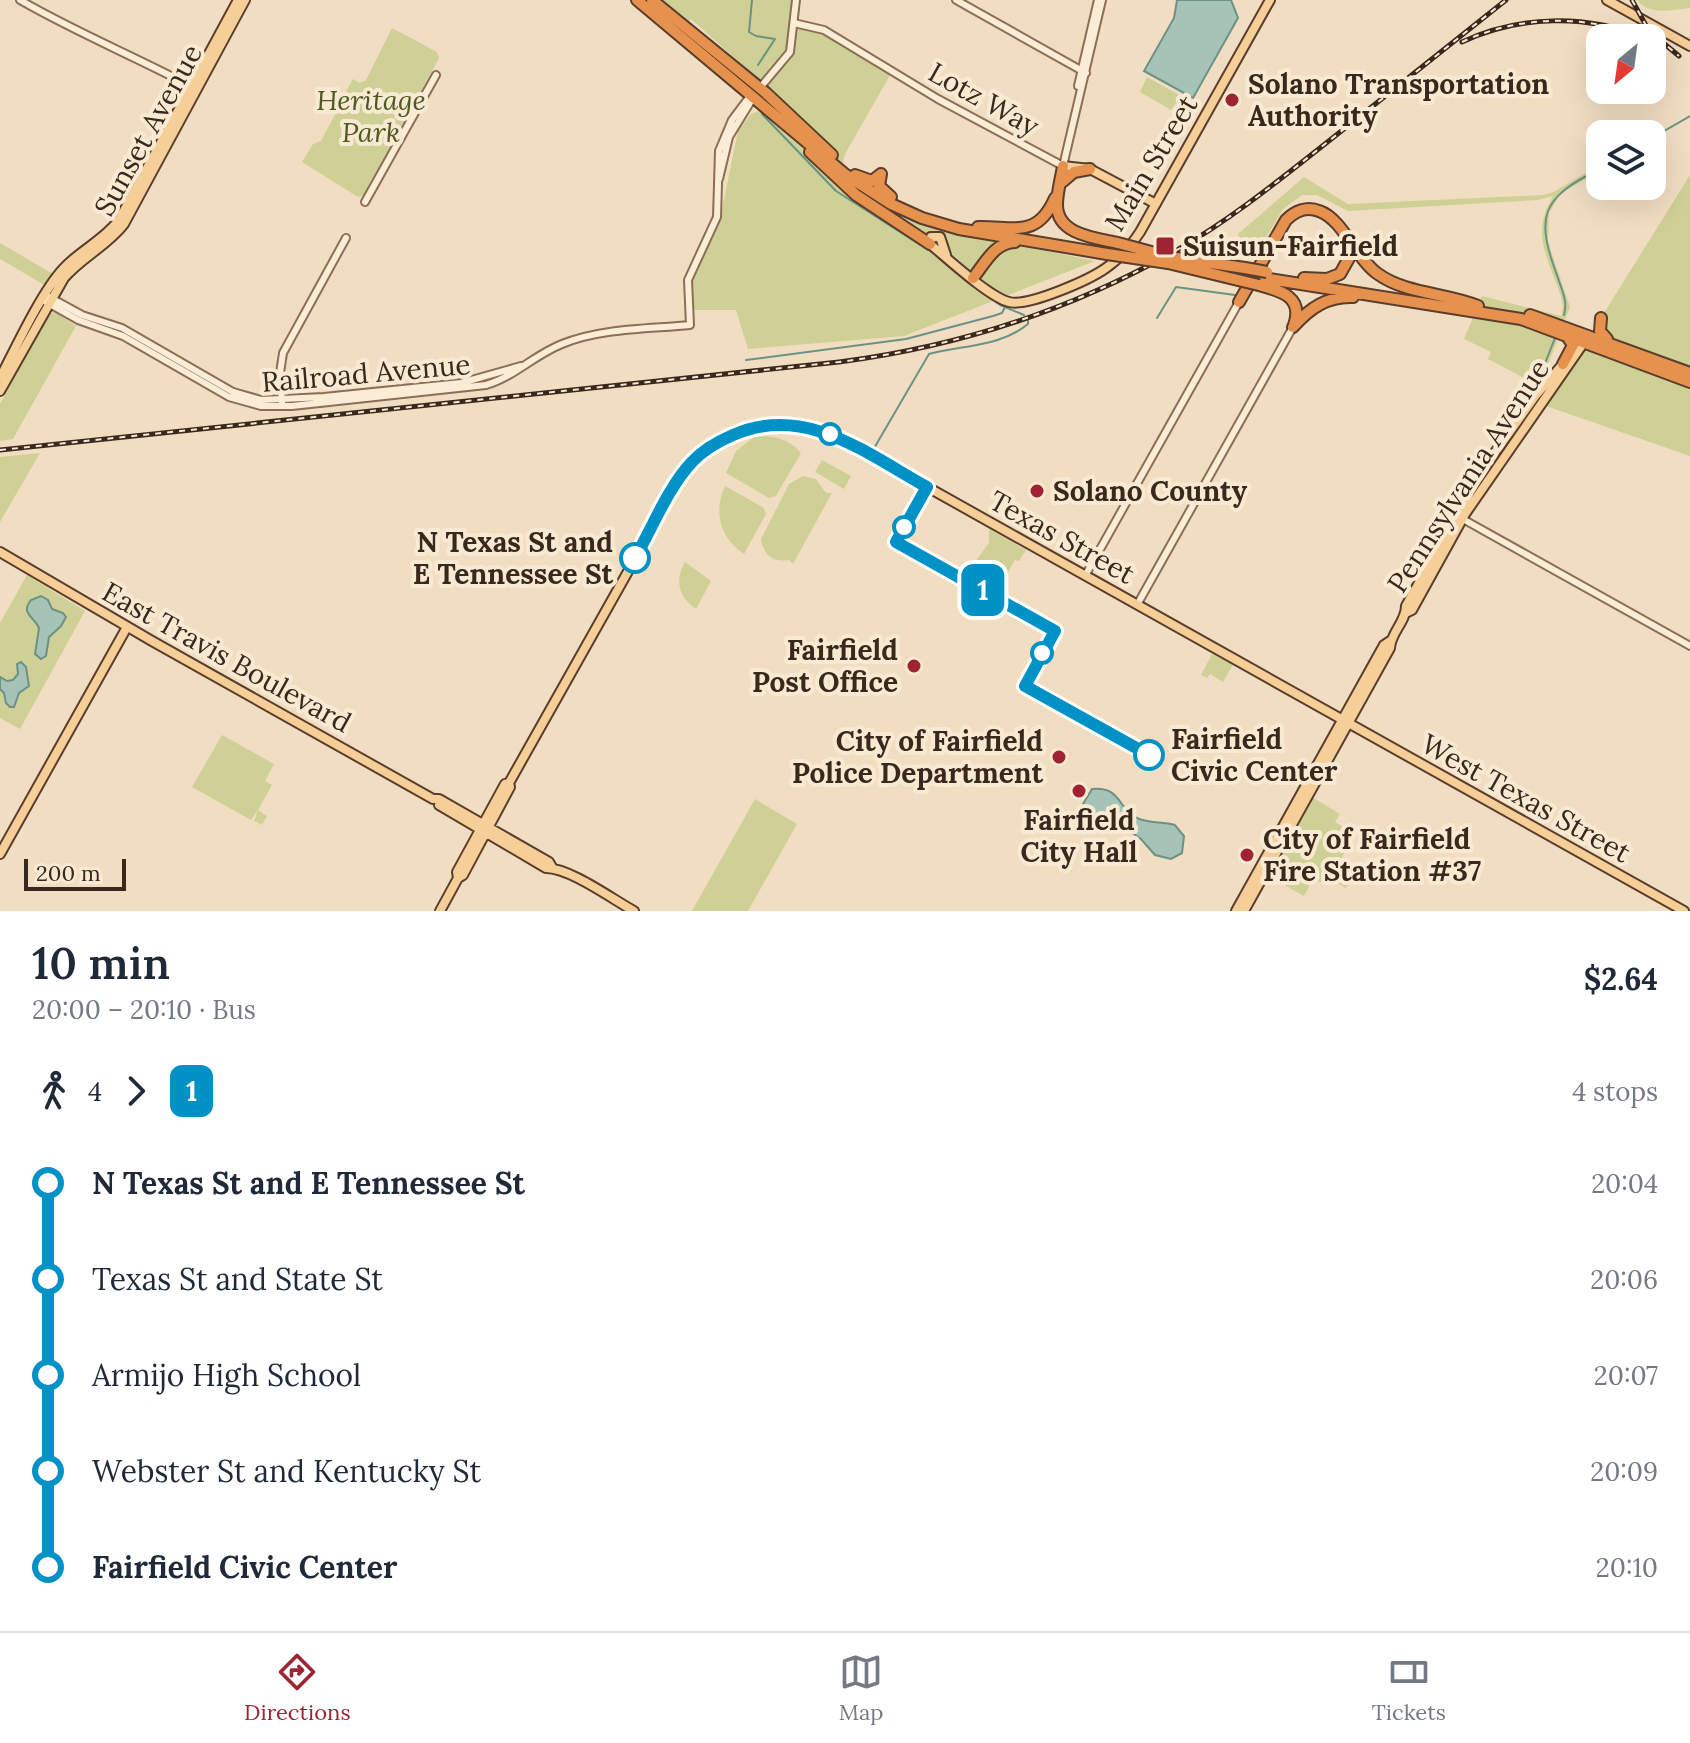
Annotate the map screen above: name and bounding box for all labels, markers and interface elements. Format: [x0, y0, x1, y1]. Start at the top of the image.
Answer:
north arrow [1586, 24, 1666, 104]
map controls [1586, 24, 1666, 200]
street label: Sunset Avenue [86, 38, 210, 222]
street label: Lotz Way [922, 54, 1046, 144]
place label: Solano Transportation Authority [1248, 66, 1549, 134]
park label: Heritage Park [316, 82, 426, 150]
street label: Main Street [1096, 89, 1206, 237]
marker: Solano Transportation Authority [1223, 91, 1241, 109]
button: layers [1586, 120, 1666, 200]
place label: Suisun-Fairfield [1183, 228, 1398, 264]
marker: Suisun-Fairfield [1154, 235, 1176, 257]
street label: Railroad Avenue [260, 346, 472, 400]
street label: Pennsylvania Avenue [1379, 353, 1557, 599]
unlabelled marker [819, 423, 841, 445]
place label: Solano County [1053, 473, 1248, 509]
street label: Texas Street [983, 482, 1141, 592]
marker: Solano County [1028, 482, 1046, 500]
unlabelled marker [893, 516, 915, 538]
place label: N Texas St and E Tennessee St [413, 524, 613, 592]
marker: N Texas St and E Tennessee St [620, 543, 650, 573]
line badge: 1 [957, 564, 1009, 616]
text: 1 [977, 572, 989, 608]
street label: East Travis Boulevard [96, 574, 358, 740]
place label: Fairfield Post Office [752, 632, 898, 700]
unlabelled marker [1031, 642, 1053, 664]
marker: Fairfield Post Office [905, 657, 923, 675]
place label: Fairfield Civic Center [1171, 721, 1338, 789]
place label: City of Fairfield Police Department [792, 723, 1043, 791]
street label: West Texas Street [1415, 726, 1637, 870]
marker: Fairfield Civic Center [1134, 740, 1164, 770]
marker: City of Fairfield Police Department [1050, 748, 1068, 766]
marker: Fairfield City Hall [1070, 782, 1088, 800]
place label: Fairfield City Hall [1020, 802, 1138, 870]
place label: City of Fairfield Fire Station #37 [1263, 821, 1481, 889]
marker: City of Fairfield Fire Station #37 [1238, 846, 1256, 864]
scale bar [24, 855, 126, 891]
text: 200 m [36, 859, 101, 887]
text: 10 min [32, 935, 170, 991]
text: $2.64 [1584, 960, 1658, 998]
text: 20:00 – 20:10 · Bus [32, 993, 256, 1026]
icon: walk [32, 1069, 76, 1113]
icon: forward [114, 1069, 158, 1113]
text: 1 [186, 1073, 197, 1109]
text: 4 [88, 1075, 102, 1108]
text: 4 stops [1572, 1075, 1658, 1108]
text: N Texas St and E Tennessee St [92, 1164, 525, 1202]
text: 20:04 [1591, 1167, 1658, 1200]
text: Texas St and State St [92, 1260, 383, 1298]
text: 20:06 [1590, 1263, 1658, 1296]
text: Armijo High School [92, 1356, 361, 1394]
text: 20:07 [1594, 1359, 1658, 1392]
text: Webster St and Kentucky St [92, 1452, 481, 1490]
text: 20:09 [1590, 1455, 1658, 1488]
text: Fairfield Civic Center [92, 1548, 397, 1586]
text: 20:10 [1596, 1551, 1658, 1584]
tab: Directions [244, 1650, 351, 1726]
tab: Map [839, 1650, 884, 1726]
tab: Tickets [1372, 1650, 1446, 1726]

